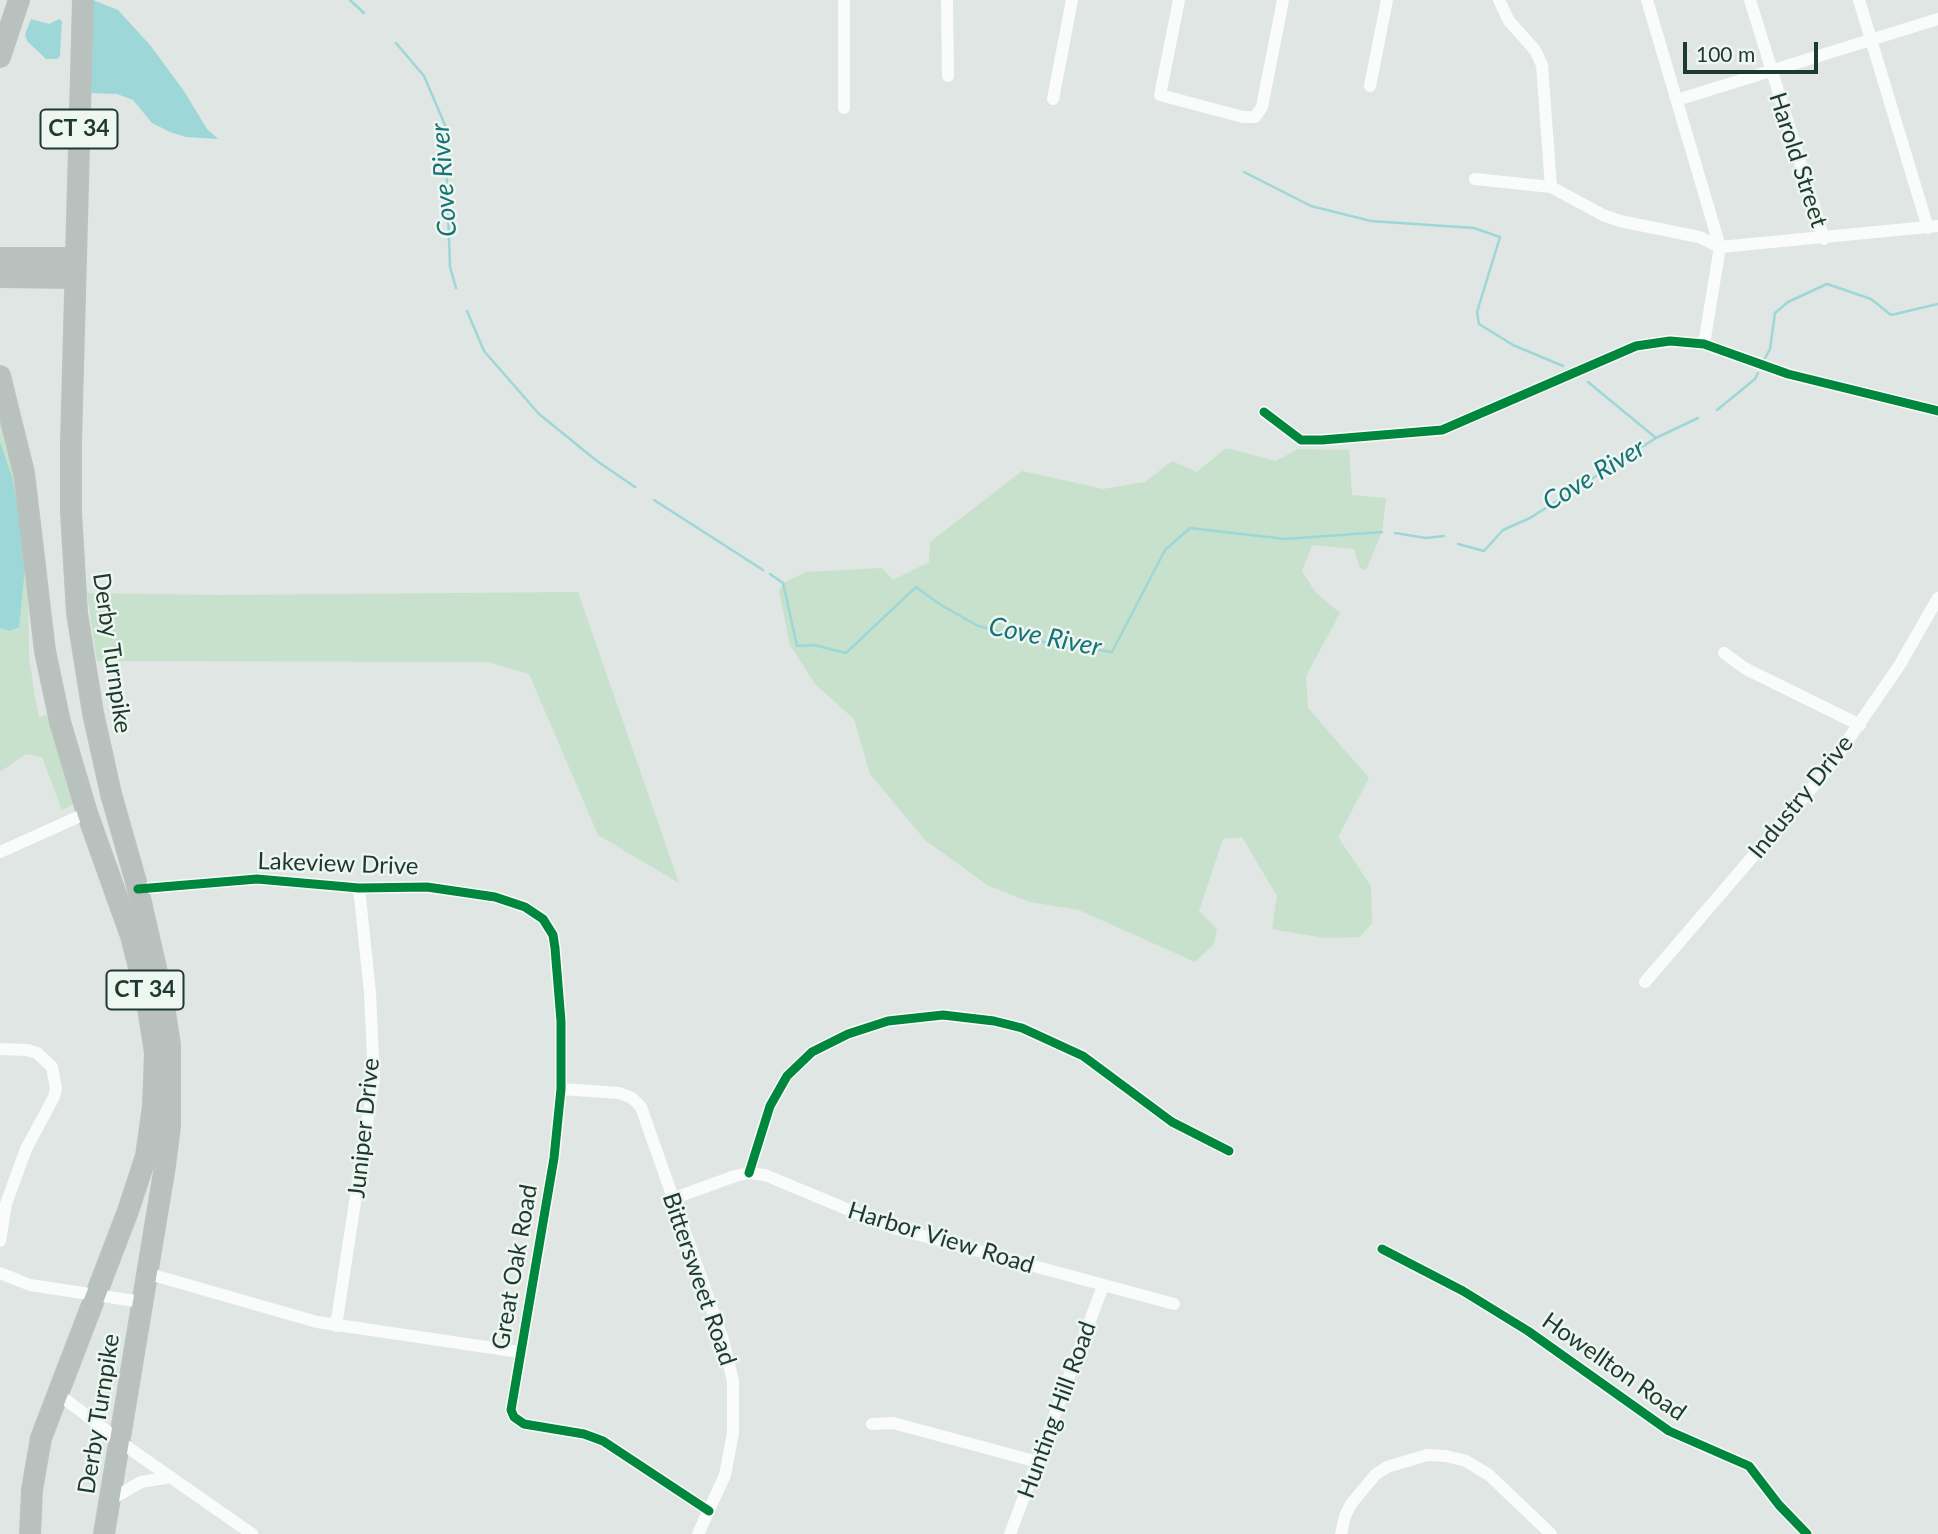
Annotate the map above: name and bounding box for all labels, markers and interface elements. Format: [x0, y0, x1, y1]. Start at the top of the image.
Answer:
scale bar [1686, 28, 1821, 72]
text: 100 m [1696, 41, 1755, 66]
street label: Harold Street [1763, 89, 1833, 231]
road number: CT 34 [41, 110, 118, 148]
water label: Cove River [424, 122, 464, 238]
water label: Cove River [1537, 432, 1651, 518]
street label: Derby Turnpike [86, 571, 138, 735]
water label: Cove River [986, 611, 1104, 663]
street label: Industry Drive [1743, 730, 1859, 864]
street label: Lakeview Drive [257, 847, 419, 881]
road number: CT 34 [106, 970, 184, 1009]
street label: Juniper Drive [342, 1057, 386, 1199]
street label: Great Oak Road [486, 1182, 544, 1352]
street label: Bittersweet Road [656, 1189, 742, 1369]
street label: Harbor View Road [844, 1196, 1038, 1280]
street label: Howellton Road [1537, 1307, 1691, 1427]
street label: Hunting Hill Road [1012, 1318, 1102, 1502]
street label: Derby Turnpike [72, 1332, 126, 1496]

